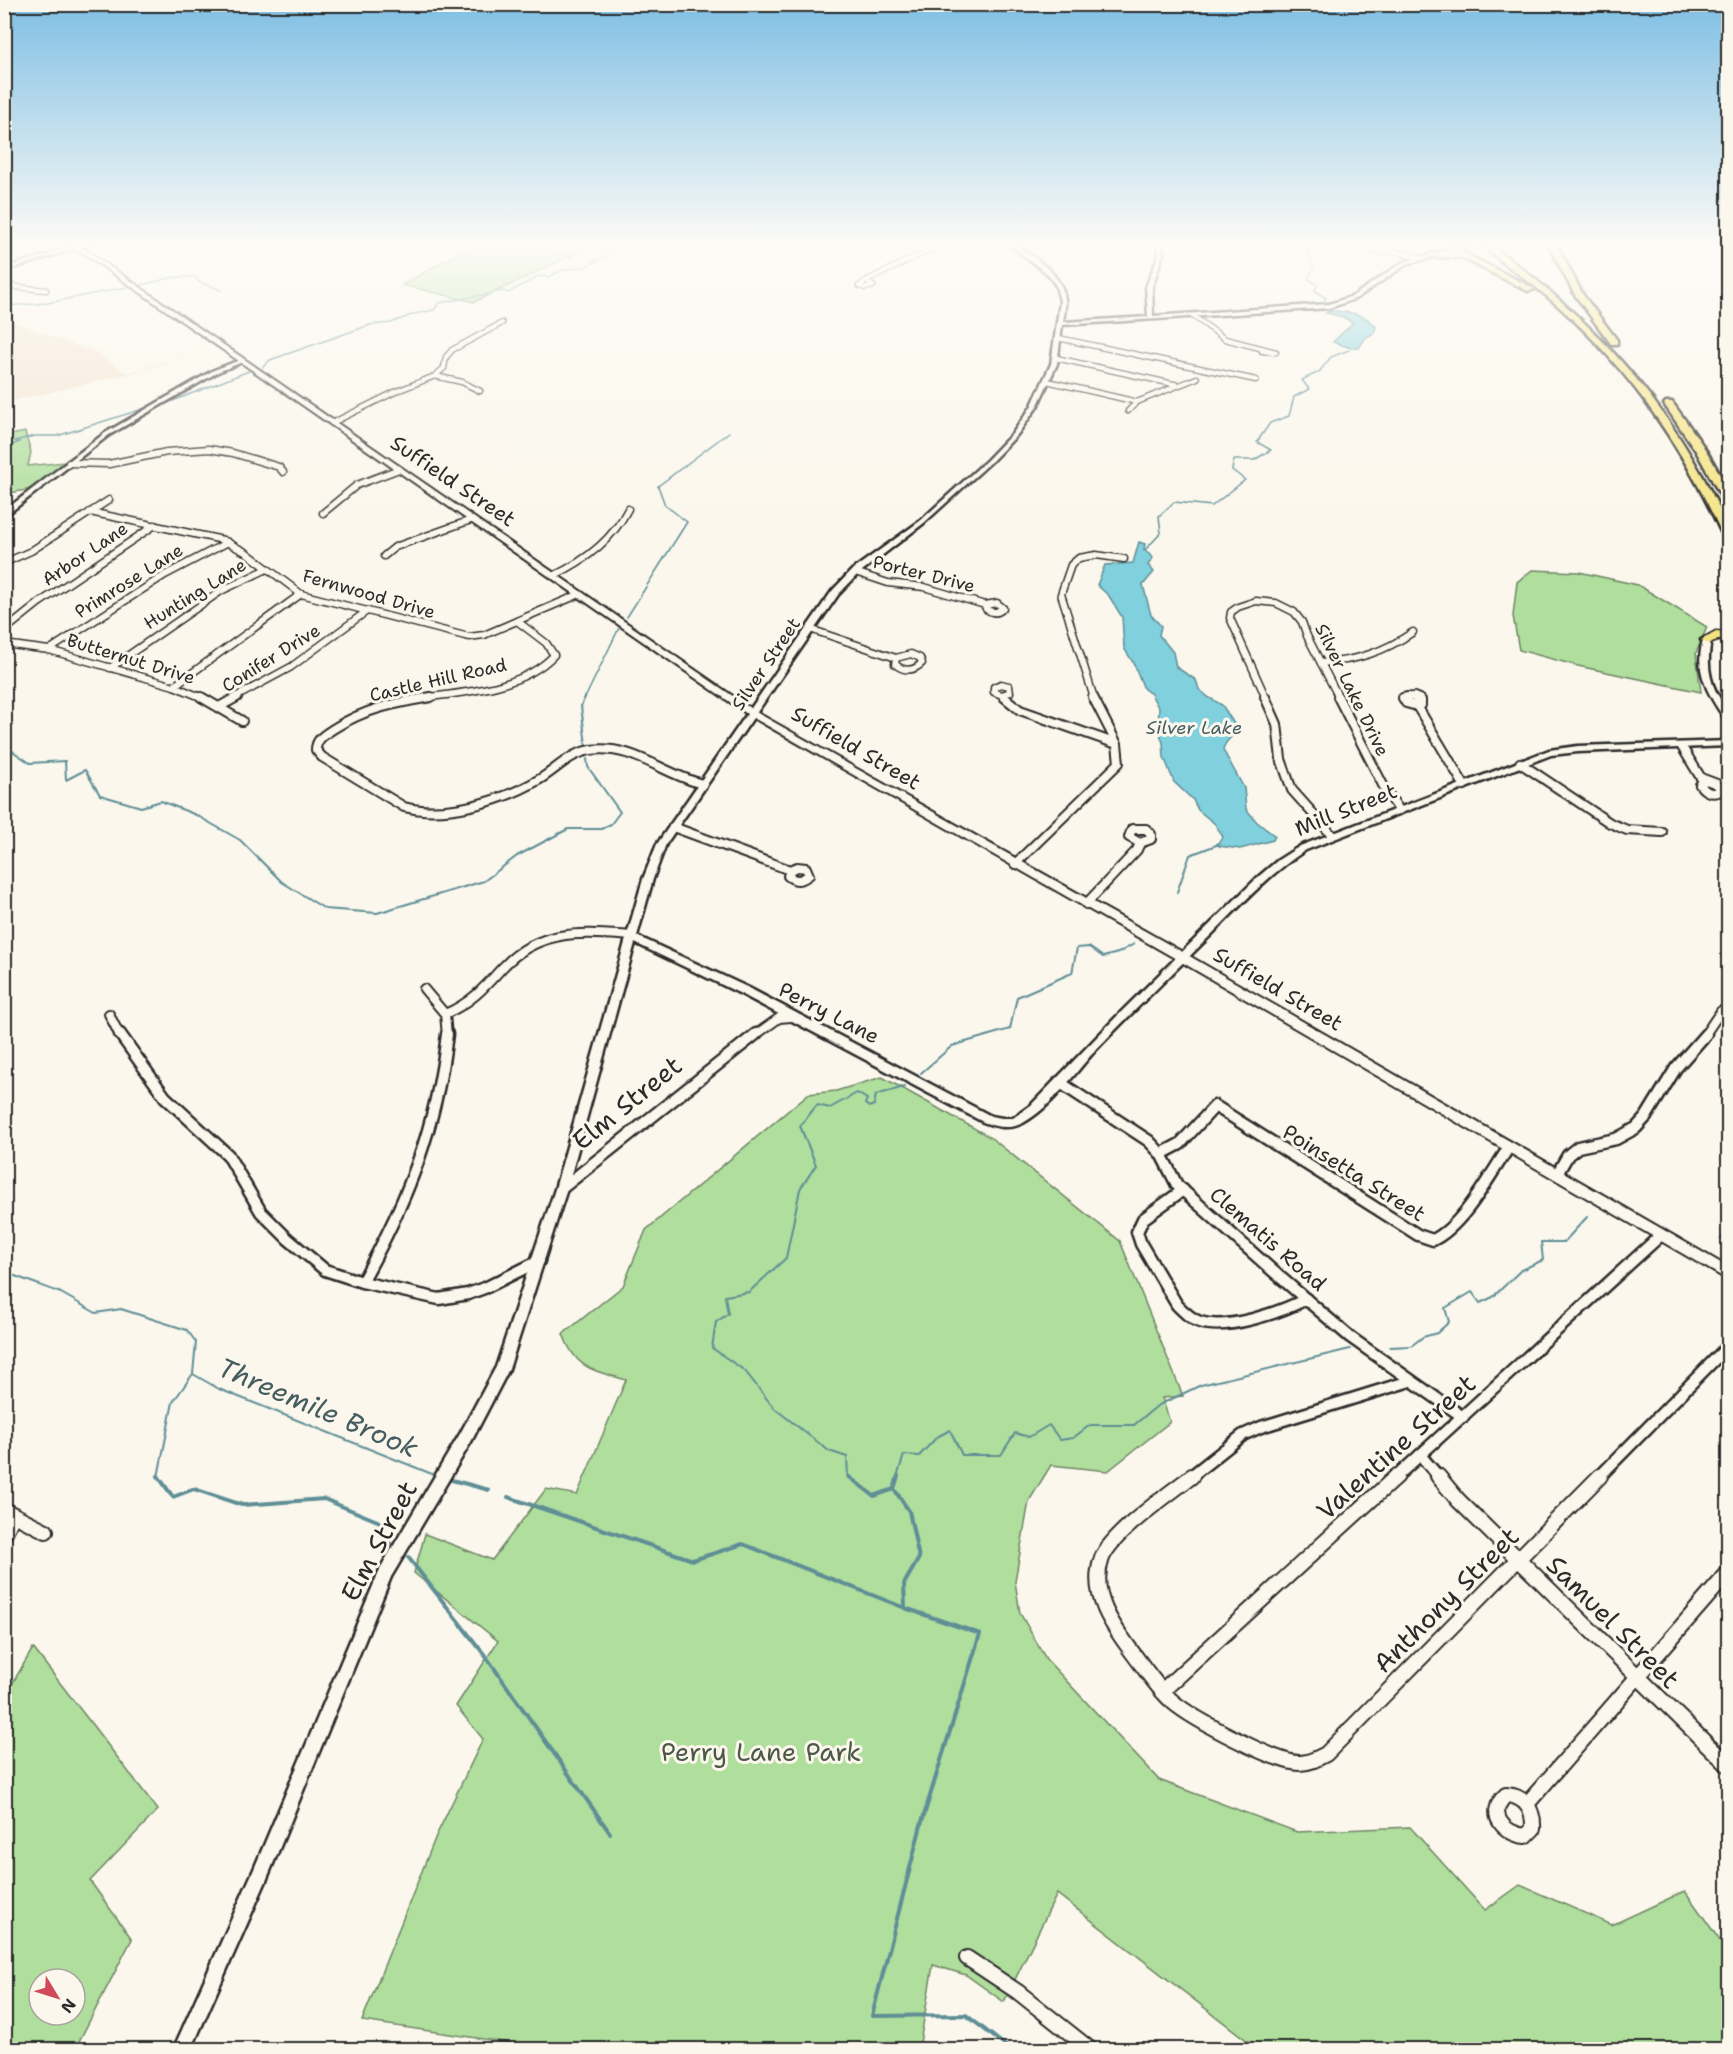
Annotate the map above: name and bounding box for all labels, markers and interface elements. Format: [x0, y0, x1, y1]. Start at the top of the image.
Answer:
street label: Suffield Street [385, 429, 521, 533]
street label: Arbor Lane [37, 516, 133, 592]
street label: Primrose Lane [70, 538, 188, 624]
street label: Porter Drive [870, 550, 978, 598]
street label: Hunting Lane [139, 553, 251, 635]
street label: Fernwood Drive [300, 564, 438, 624]
street label: Silver Street [726, 613, 806, 715]
street label: Conifer Drive [217, 618, 325, 698]
street label: Silver Lake Drive [1309, 620, 1395, 760]
street label: Butternut Drive [64, 628, 198, 690]
street label: Castle Hill Road [367, 653, 509, 707]
street label: Suffield Street [786, 700, 926, 796]
water label: Silver Lake [1146, 716, 1242, 740]
street label: Mill Street [1291, 777, 1401, 843]
street label: Suffield Street [1208, 941, 1348, 1037]
street label: Perry Lane [774, 976, 884, 1050]
street label: Elm Street [565, 1048, 689, 1158]
street label: Poinsetta Street [1277, 1118, 1431, 1228]
street label: Clematis Road [1204, 1181, 1332, 1297]
water label: Threemile Brook [212, 1349, 424, 1467]
street label: Valentine Street [1309, 1366, 1483, 1527]
street label: Elm Street [332, 1475, 425, 1607]
street label: Anthony Street [1365, 1519, 1526, 1680]
street label: Samuel Street [1539, 1547, 1688, 1696]
park label: Perry Lane Park [661, 1734, 861, 1769]
north arrow [27, 1967, 87, 2027]
text: N [56, 1994, 81, 2017]

